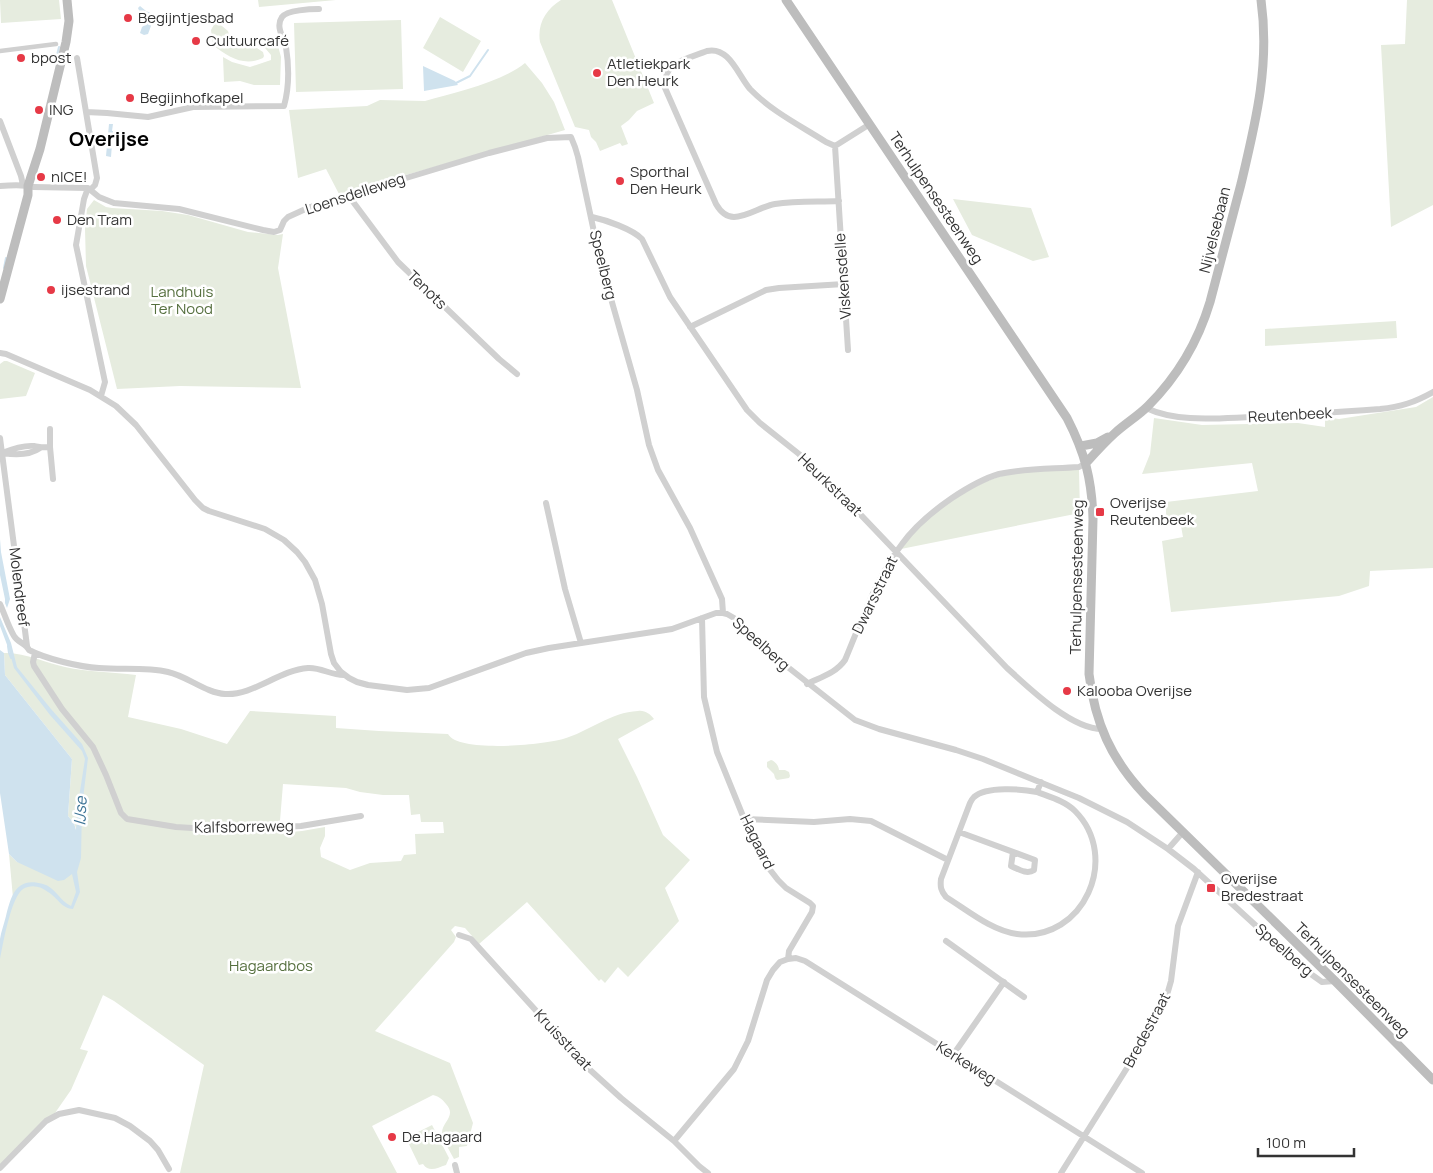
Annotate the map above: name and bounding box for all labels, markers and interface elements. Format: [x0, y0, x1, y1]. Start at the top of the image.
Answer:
place label: Begijntjesbad [138, 7, 234, 28]
marker: Begijntjesbad [122, 12, 134, 24]
place label: Cultuurcafé [206, 30, 289, 51]
marker: Cultuurcafé [190, 35, 202, 47]
place label: bpost [31, 47, 71, 68]
marker: bpost [15, 52, 27, 64]
place label: Atletiekpark Den Heurk [607, 53, 691, 91]
marker: Atletiekpark Den Heurk [591, 67, 603, 79]
place label: Begijnhofkapel [140, 87, 244, 108]
marker: Begijnhofkapel [124, 92, 136, 104]
place label: ING [49, 99, 74, 120]
marker: ING [33, 104, 45, 116]
district label: Overijse [69, 125, 149, 152]
street label: Terhulpensesteenweg [884, 128, 988, 268]
place label: Sporthal Den Heurk [630, 161, 702, 199]
place label: nICE! [51, 166, 87, 187]
street label: Loensdelleweg [302, 167, 407, 220]
marker: nICE! [35, 171, 47, 183]
marker: Sporthal Den Heurk [614, 175, 626, 187]
street label: Nijvelsebaan [1194, 184, 1235, 275]
place label: Den Tram [67, 209, 132, 230]
marker: Den Tram [51, 214, 63, 226]
street label: Speelberg [585, 228, 622, 302]
street label: Viskensdelle [829, 232, 856, 320]
street label: Tenots [403, 265, 452, 314]
place label: ijsestrand [61, 279, 130, 300]
park label: Landhuis Ter Nood [151, 281, 214, 319]
marker: ijsestrand [45, 284, 57, 296]
street label: Reutenbeek [1247, 402, 1333, 427]
street label: Heurkstraat [793, 448, 867, 521]
place label: Overijse Reutenbeek [1110, 492, 1195, 530]
street label: Terhulpensesteenweg [1065, 499, 1088, 655]
marker: Overijse Reutenbeek [1094, 506, 1106, 518]
street label: Molendreef [4, 546, 35, 628]
street label: Dwarsstraat [847, 552, 902, 637]
street label: Speelberg [728, 612, 795, 675]
place label: Kalooba Overijse [1077, 680, 1192, 701]
marker: Kalooba Overijse [1061, 685, 1073, 697]
water label: IJse [68, 794, 92, 826]
street label: Hagaard [735, 811, 780, 873]
street label: Kalfsborreweg [194, 815, 294, 838]
place label: Overijse Bredestraat [1221, 868, 1304, 906]
marker: Overijse Bredestraat [1205, 882, 1217, 894]
street label: Terhulpensesteenweg [1290, 917, 1415, 1042]
street label: Speelberg [1251, 918, 1318, 981]
park label: Hagaardbos [229, 955, 313, 976]
street label: Bredestraat [1118, 988, 1175, 1071]
street label: Kruisstraat [530, 1005, 597, 1075]
street label: Kerkeweg [932, 1036, 1000, 1089]
place label: De Hagaard [402, 1126, 482, 1147]
scale bar [1258, 1126, 1354, 1158]
marker: De Hagaard [386, 1131, 398, 1143]
text: 100 m [1266, 1132, 1306, 1153]

